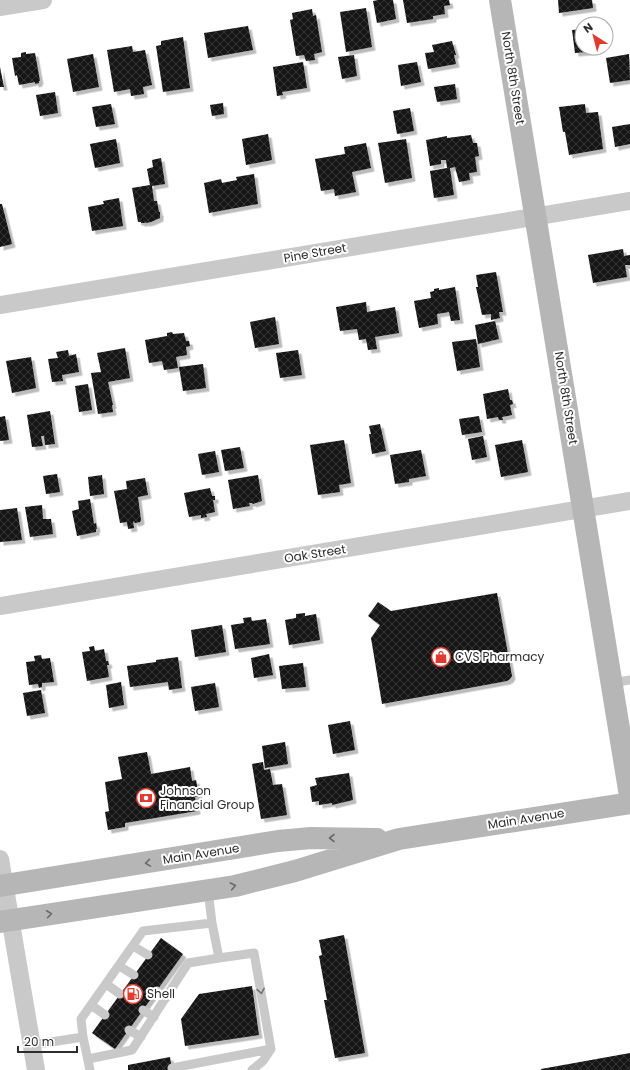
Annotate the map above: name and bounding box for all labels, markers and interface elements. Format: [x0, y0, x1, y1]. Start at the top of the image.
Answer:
north arrow [574, 16, 614, 56]
text: N [580, 19, 596, 37]
street label: North 8th Street [498, 30, 529, 126]
street label: Pine Street [282, 239, 348, 266]
street label: North 8th Street [551, 350, 582, 446]
street label: Oak Street [283, 540, 347, 567]
shop icon: CVS Pharmacy [430, 646, 452, 668]
place label: CVS Pharmacy [455, 648, 545, 665]
place label: Johnson Financial Group [160, 782, 254, 813]
bank icon: Johnson Financial Group [135, 787, 157, 809]
street label: Main Avenue [486, 804, 565, 833]
one-way arrow [329, 834, 335, 842]
street label: Main Avenue [161, 839, 240, 868]
one-way arrow [145, 858, 151, 867]
one-way arrow [230, 883, 236, 891]
one-way arrow [46, 910, 52, 919]
fuel station icon: Shell [122, 983, 144, 1005]
place label: Shell [147, 985, 175, 1002]
one-way arrow [256, 988, 265, 994]
scale bar [18, 1028, 77, 1054]
text: 20 m [24, 1033, 54, 1050]

